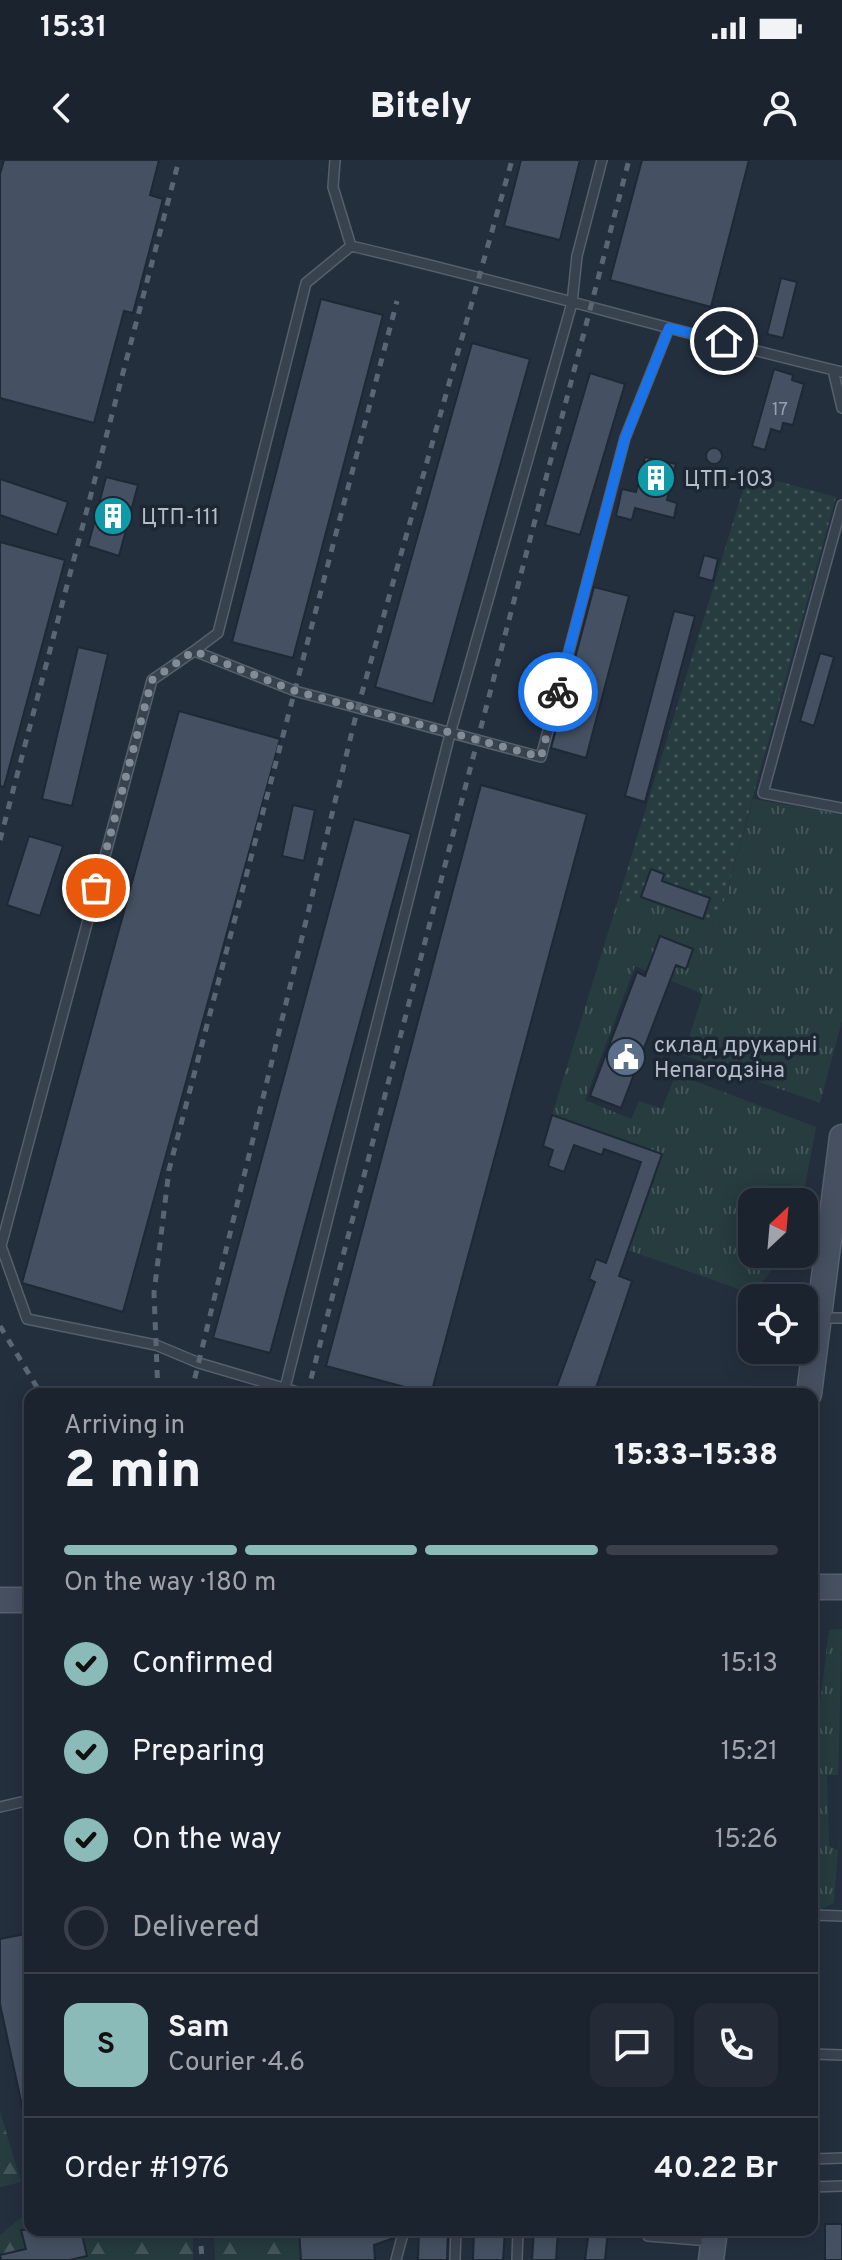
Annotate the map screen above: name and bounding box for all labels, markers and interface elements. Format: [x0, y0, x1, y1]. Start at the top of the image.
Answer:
text: 15:31 [40, 10, 108, 47]
text: Bitely [370, 85, 472, 131]
icon: back [40, 86, 84, 130]
icon: person [758, 86, 802, 130]
pin [690, 307, 758, 375]
icon: home [702, 319, 746, 363]
house number: 17 [772, 399, 788, 422]
building icon: ЦТП-103 [635, 457, 677, 499]
place label: ЦТП-103 [684, 467, 773, 494]
building icon: ЦТП-111 [92, 495, 134, 537]
place label: ЦТП-111 [141, 505, 219, 532]
courier [518, 652, 598, 732]
icon: bike [536, 670, 580, 714]
pin [62, 854, 130, 922]
icon: bag [74, 866, 118, 910]
place label: склад друкарні Непагодзіна [654, 1033, 817, 1085]
public building icon: склад друкарні Непагодзіна [605, 1036, 647, 1078]
north arrow [738, 1188, 818, 1268]
map controls [738, 1188, 818, 1364]
button: locate [738, 1284, 818, 1364]
text: Arriving in [64, 1410, 185, 1443]
text: 15:33–15:38 [614, 1438, 778, 1475]
text: 2 min [64, 1440, 202, 1506]
text: On the way · 180 m [64, 1567, 276, 1600]
icon: check [64, 1642, 108, 1686]
text: Confirmed [132, 1646, 274, 1683]
text: 15:13 [721, 1648, 778, 1681]
icon: check [64, 1730, 108, 1774]
text: Preparing [132, 1734, 265, 1771]
text: 15:21 [721, 1736, 778, 1769]
icon: check [64, 1818, 108, 1862]
text: On the way [132, 1822, 282, 1859]
text: 15:26 [715, 1824, 778, 1857]
text: Delivered [132, 1910, 260, 1947]
button: chat [590, 2003, 674, 2087]
button: phone [694, 2003, 778, 2087]
text: Sam [168, 2010, 230, 2047]
text: S [97, 2027, 115, 2064]
text: Courier · 4.6 [168, 2047, 305, 2080]
text: Order #1976 [64, 2151, 230, 2188]
text: 40.22 Br [654, 2151, 778, 2188]

